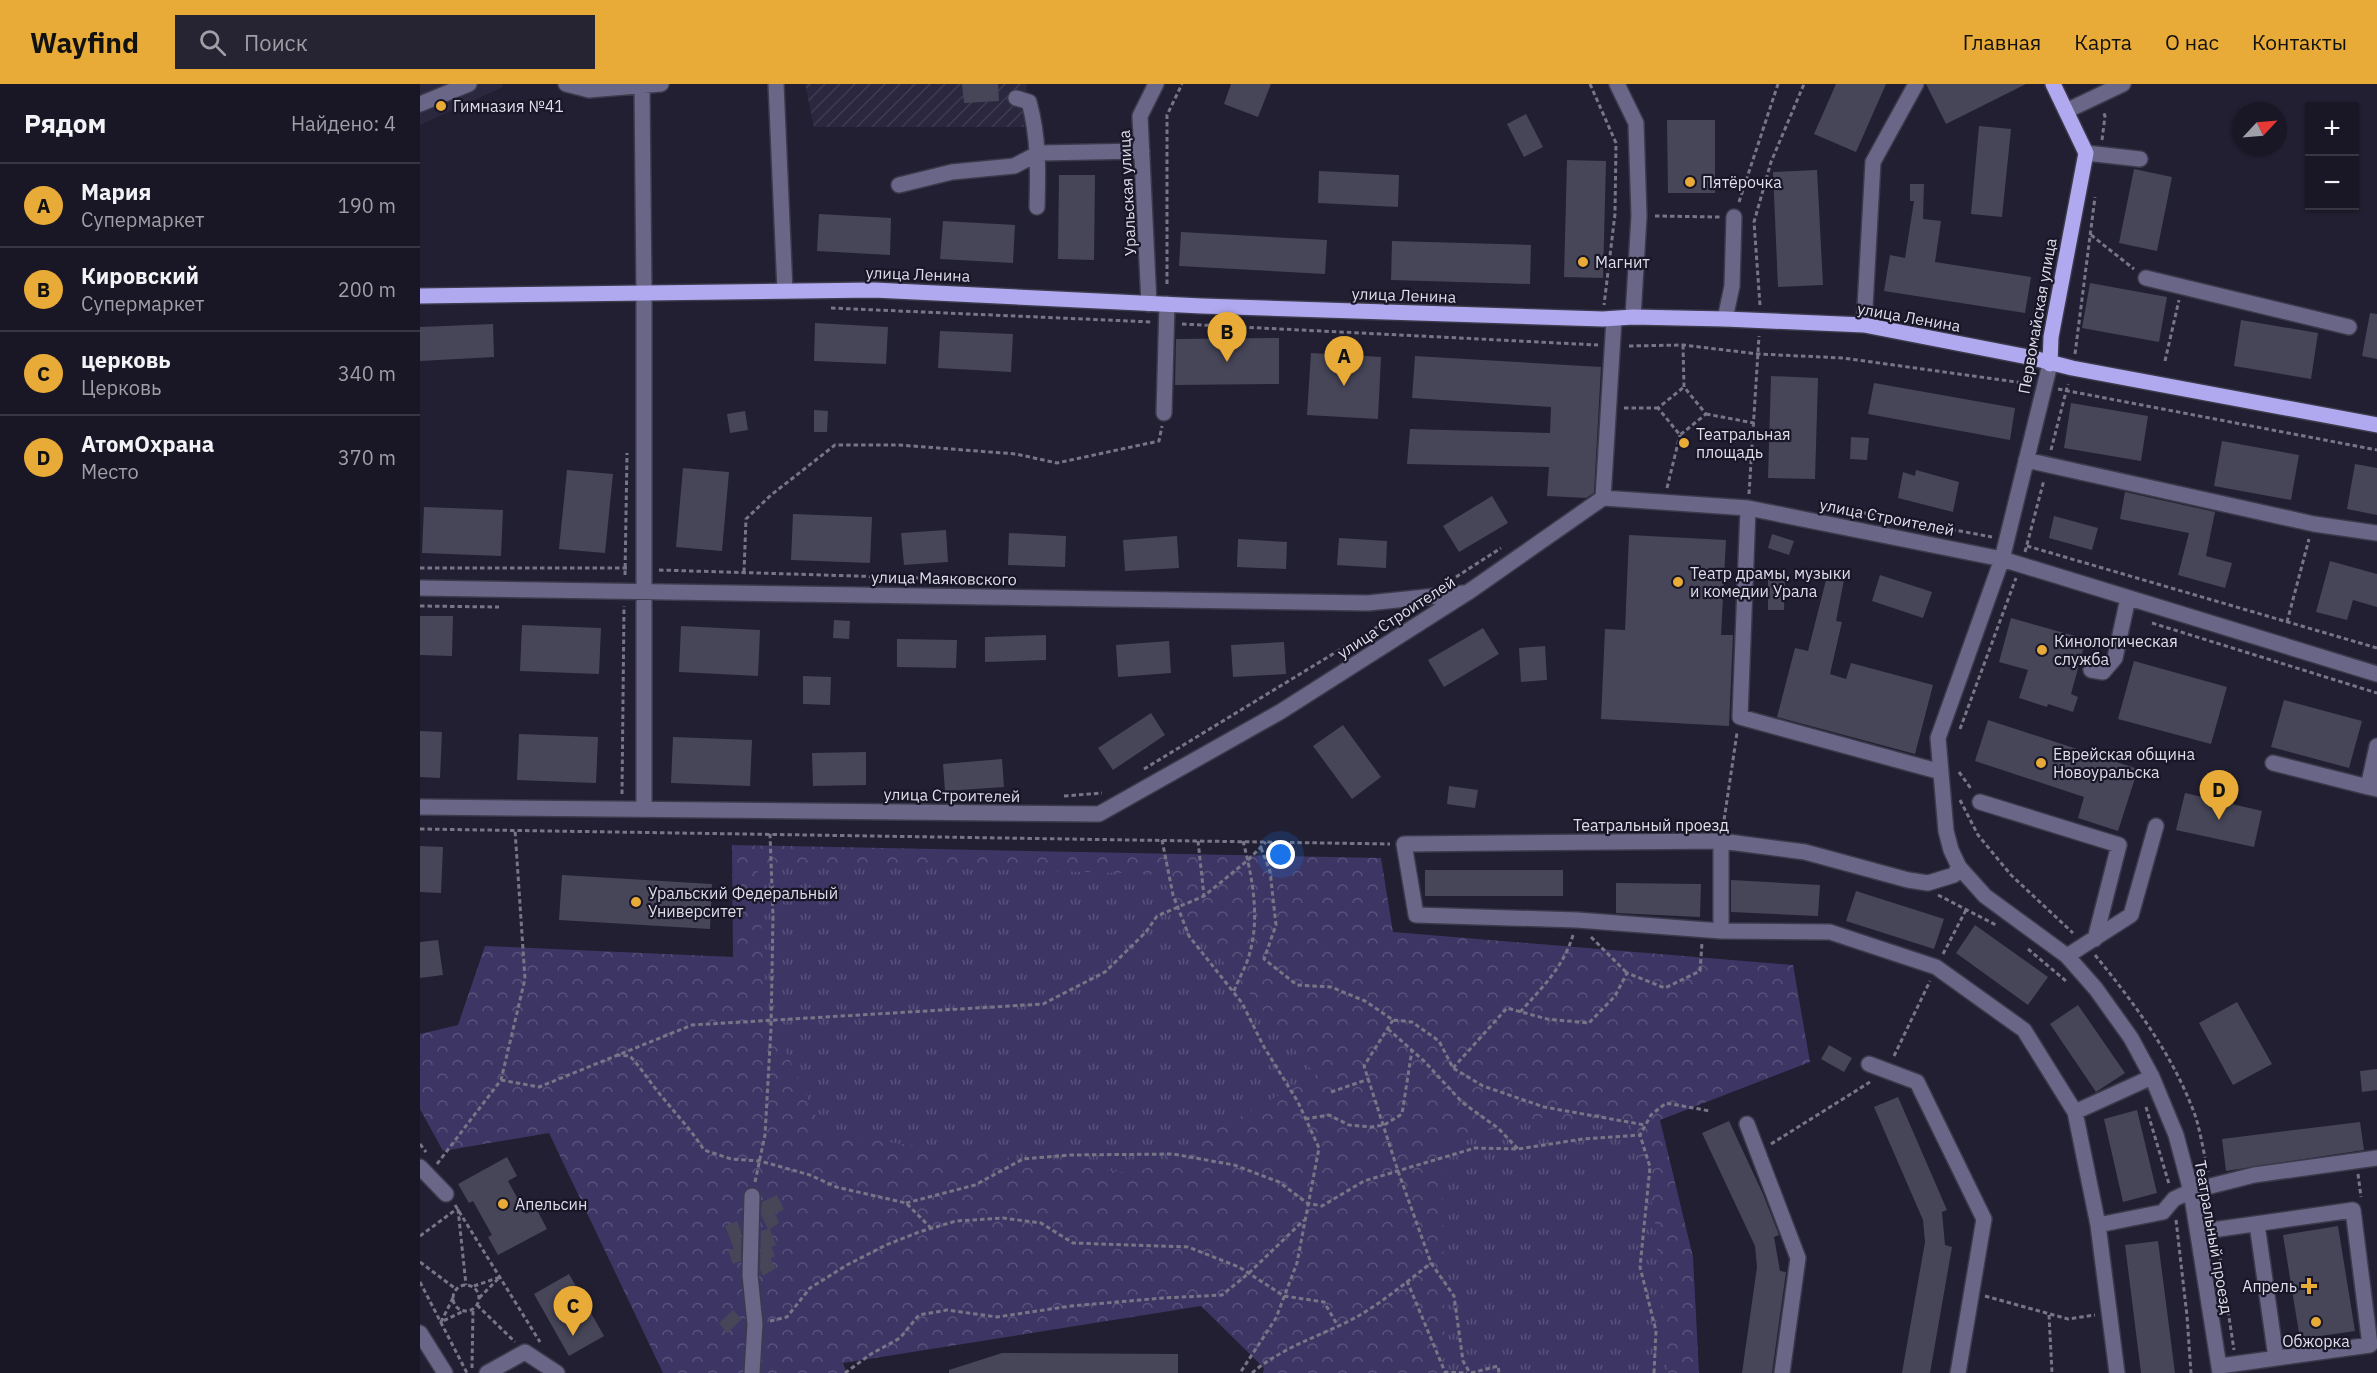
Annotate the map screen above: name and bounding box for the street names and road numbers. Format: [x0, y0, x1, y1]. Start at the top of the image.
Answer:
street label: Уральская улица [1114, 129, 1140, 257]
street label: Первомайская улица [2013, 236, 2061, 396]
street label: улица Ленина [865, 262, 971, 286]
street label: улица Ленина [1351, 283, 1457, 307]
street label: улица Ленина [1856, 298, 1963, 336]
street label: улица Строителей [1818, 494, 1956, 540]
street label: улица Маяковского [871, 567, 1017, 589]
street label: улица Строителей [1333, 571, 1459, 663]
street label: улица Строителей [884, 784, 1020, 806]
street label: Театральный проезд [1573, 815, 1729, 835]
street label: Театральный проезд [2191, 1158, 2237, 1316]

